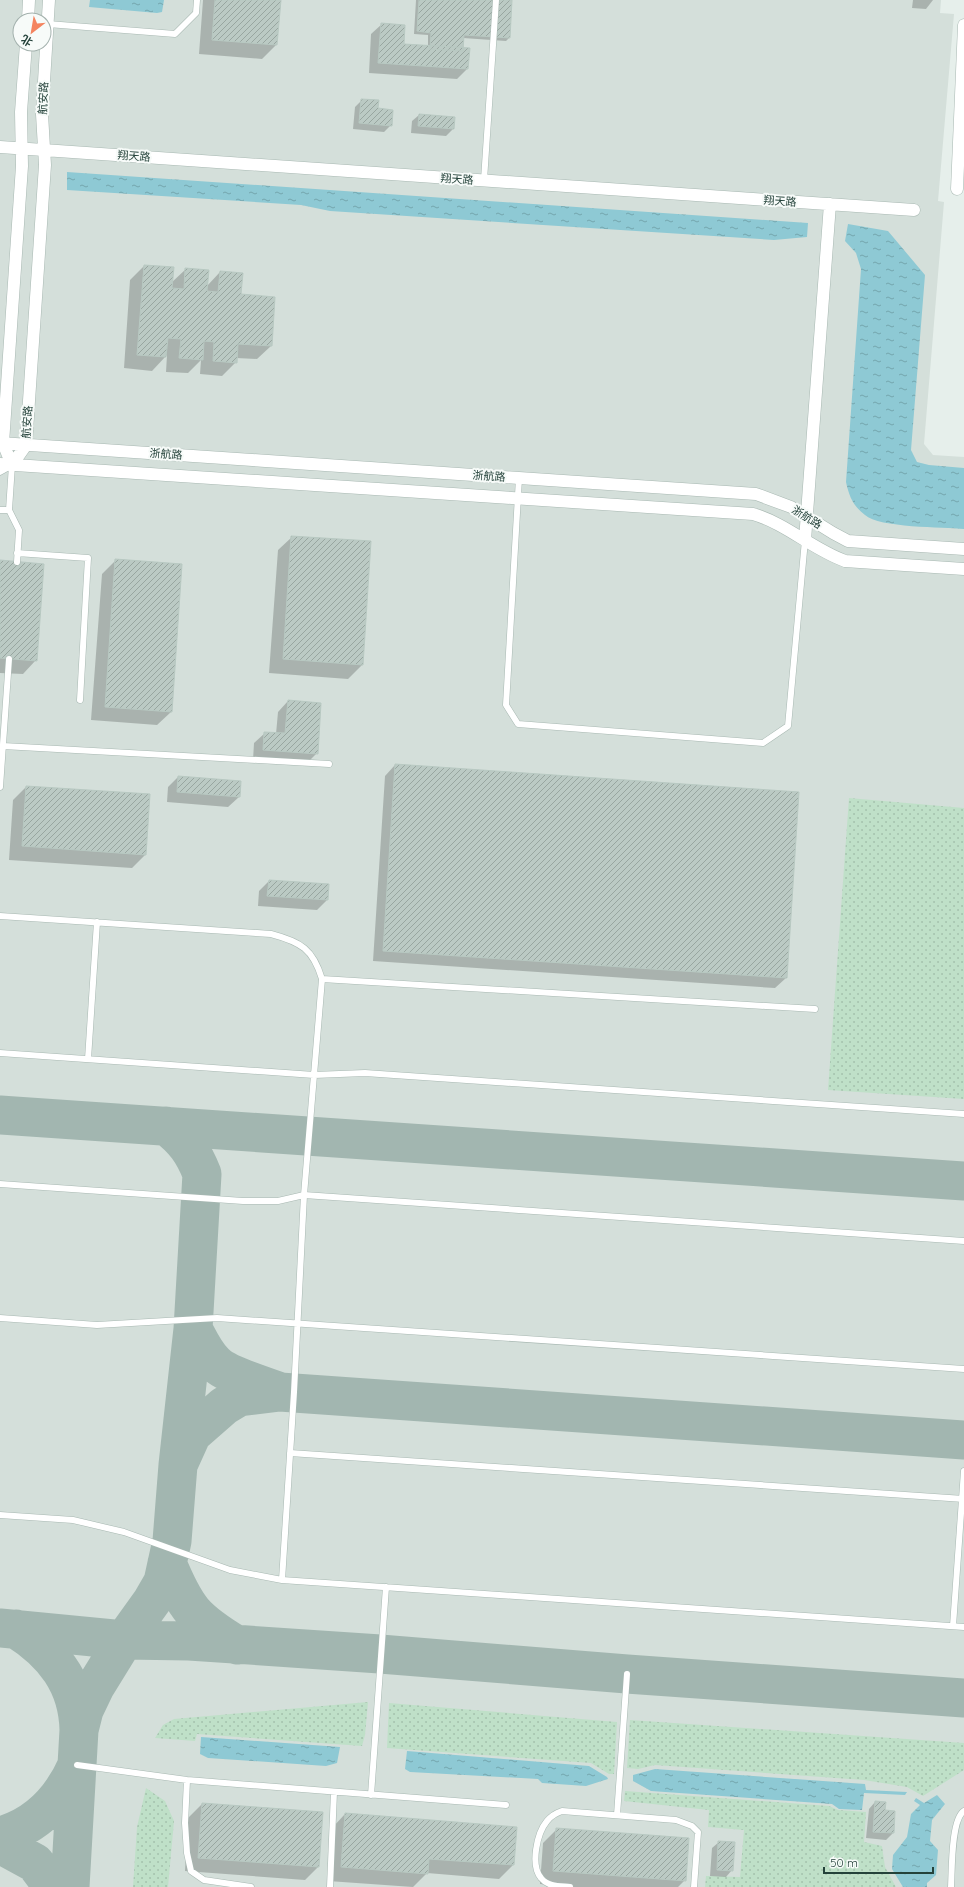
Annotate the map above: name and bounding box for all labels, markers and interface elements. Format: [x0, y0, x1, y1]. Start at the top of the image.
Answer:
north arrow [12, 12, 52, 52]
text: 北 [19, 32, 35, 49]
street label: 航安路 [35, 81, 51, 115]
street label: 翔天路 [117, 148, 151, 164]
street label: 翔天路 [440, 171, 474, 187]
street label: 翔天路 [763, 193, 797, 209]
street label: 航安路 [19, 405, 35, 439]
street label: 浙航路 [149, 446, 183, 462]
street label: 浙航路 [472, 468, 506, 484]
street label: 浙航路 [789, 502, 825, 532]
scale bar [824, 1849, 933, 1875]
text: 50 m [830, 1855, 858, 1870]

